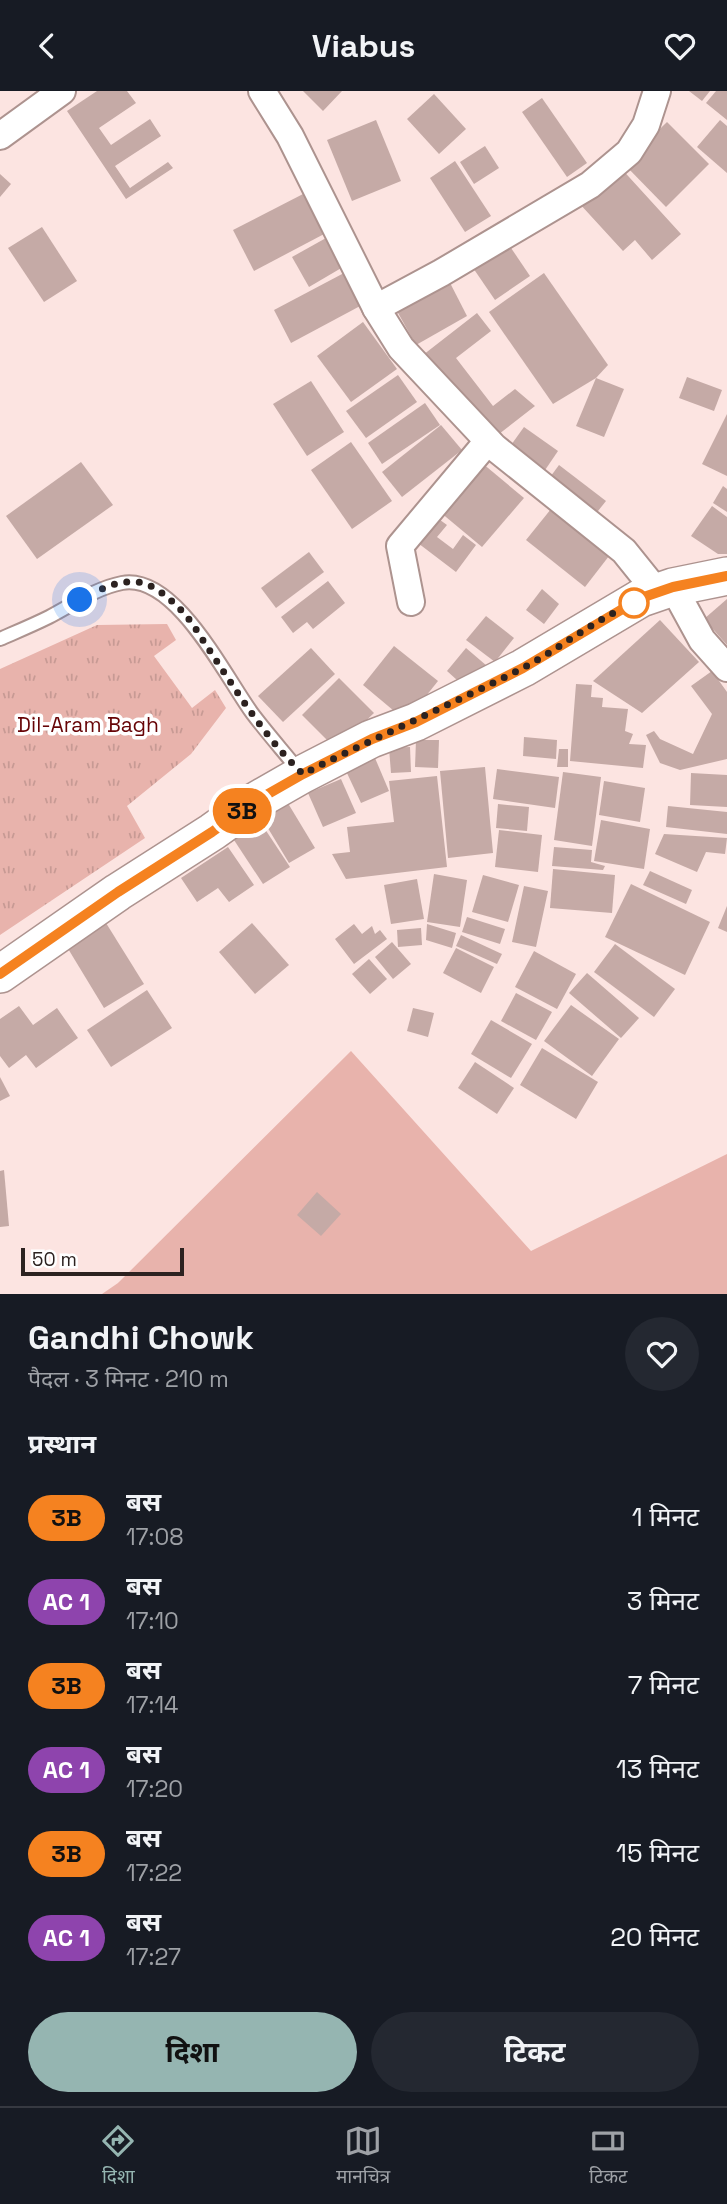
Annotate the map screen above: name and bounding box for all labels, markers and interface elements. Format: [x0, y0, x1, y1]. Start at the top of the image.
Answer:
text: Viabus [312, 26, 415, 66]
icon: back [28, 27, 66, 65]
icon: heart [661, 27, 699, 65]
your location [62, 582, 97, 617]
unlabelled marker [619, 588, 649, 618]
park label: Dil-Aram Bagh [17, 711, 159, 738]
line badge: 3B [210, 788, 274, 834]
text: 3B [227, 795, 257, 826]
scale bar [21, 1245, 184, 1277]
text: 50 m [32, 1247, 77, 1272]
text: Gandhi Chowk [28, 1317, 254, 1359]
button: heart [625, 1317, 699, 1391]
text: पैदल · 3 मिनट · 210 m [28, 1364, 229, 1394]
text: प्रस्थान [28, 1427, 96, 1461]
text: बस [126, 1485, 161, 1519]
text: 1 मिनट [632, 1500, 699, 1534]
text: 3B [51, 1502, 82, 1533]
text: 17:08 [126, 1522, 183, 1552]
text: बस [126, 1569, 161, 1603]
text: 3 मिनट [627, 1584, 699, 1618]
text: AC 1 [43, 1586, 90, 1617]
text: 17:10 [126, 1606, 179, 1636]
text: बस [126, 1653, 161, 1687]
text: 7 मिनट [628, 1668, 699, 1702]
text: 3B [51, 1670, 82, 1701]
text: 17:14 [126, 1690, 178, 1720]
text: बस [126, 1737, 161, 1771]
text: 13 मिनट [616, 1752, 699, 1786]
text: AC 1 [43, 1754, 90, 1785]
text: 17:20 [126, 1774, 183, 1804]
text: बस [126, 1821, 161, 1855]
text: 15 मिनट [616, 1836, 699, 1870]
text: 3B [51, 1838, 82, 1869]
text: 17:22 [126, 1858, 182, 1888]
text: बस [126, 1905, 161, 1939]
text: 20 मिनट [610, 1920, 699, 1954]
text: AC 1 [43, 1922, 90, 1953]
text: 17:27 [126, 1942, 181, 1972]
button: दिशा [28, 2012, 357, 2092]
button: टिकट [371, 2012, 699, 2092]
tab: दिशा [99, 2122, 137, 2191]
tab: मानचित्र [336, 2122, 390, 2191]
tab: टिकट [589, 2122, 628, 2191]

